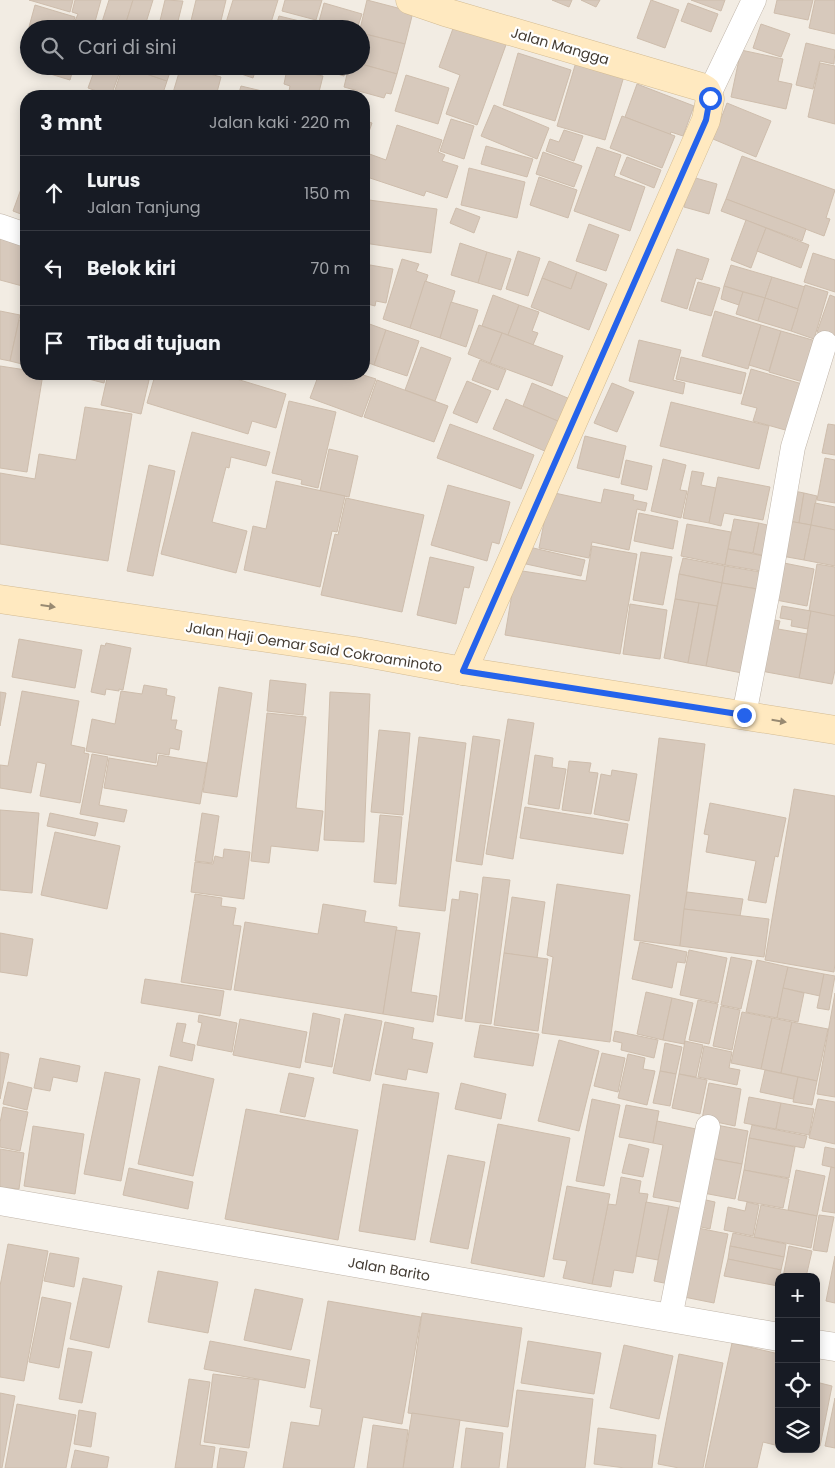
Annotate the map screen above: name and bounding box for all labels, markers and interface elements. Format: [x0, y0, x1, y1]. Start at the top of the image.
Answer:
search box [20, 20, 370, 75]
street label: Jalan Mangga [509, 22, 611, 70]
icon: search [38, 34, 66, 62]
text: Cari di sini [78, 34, 176, 61]
route start [699, 87, 722, 110]
text: 3 mnt [40, 108, 102, 137]
text: Jalan kaki · 220 m [209, 111, 350, 134]
text: Lurus [87, 167, 140, 194]
icon: ahead [40, 179, 68, 207]
text: 150 m [304, 182, 350, 205]
text: Jalan Tanjung [87, 196, 201, 219]
icon: left [40, 254, 68, 282]
text: Belok kiri [87, 255, 176, 282]
text: 70 m [310, 257, 350, 280]
icon: arrive [40, 329, 68, 357]
text: Tiba di tujuan [87, 330, 221, 357]
one-way arrow [41, 602, 57, 610]
street label: Jalan Haji Oemar Said Cokroaminoto [184, 617, 444, 677]
route end [733, 704, 756, 727]
one-way arrow [772, 717, 788, 725]
street label: Jalan Barito [346, 1252, 432, 1286]
map controls [775, 1273, 820, 1453]
button: + [775, 1273, 820, 1318]
button: − [775, 1318, 820, 1363]
button: locate [775, 1363, 820, 1408]
button: layers [775, 1408, 820, 1453]

